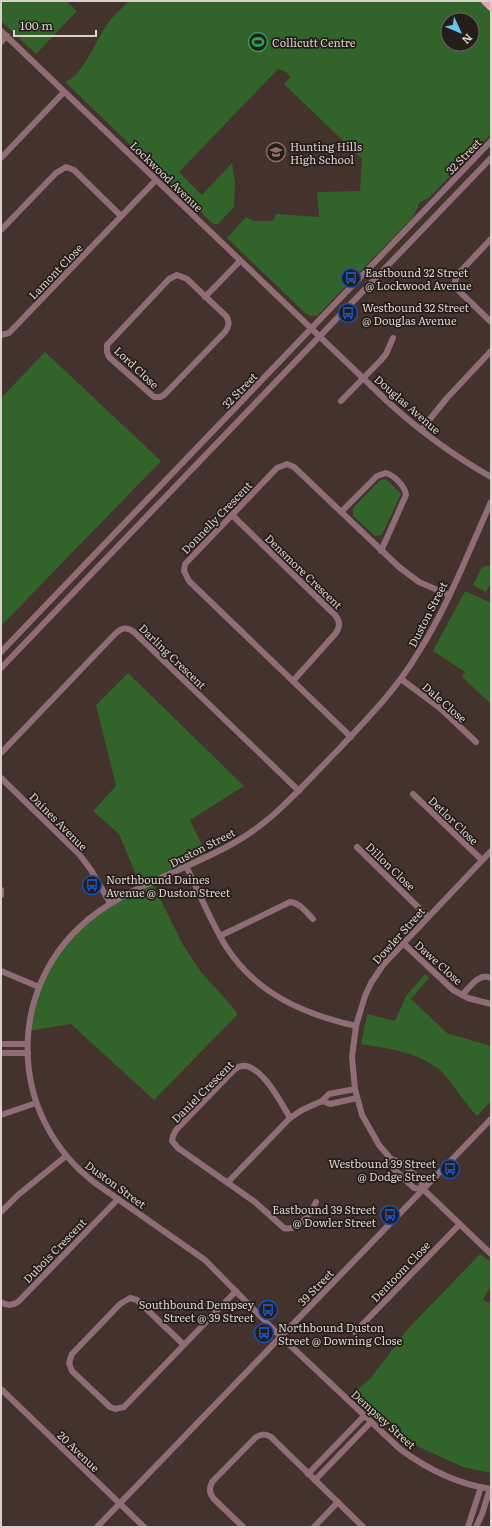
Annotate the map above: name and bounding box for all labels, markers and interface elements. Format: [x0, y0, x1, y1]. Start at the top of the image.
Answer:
scale bar [14, 12, 96, 38]
north arrow [440, 12, 480, 52]
text: 100 m [20, 16, 53, 34]
sports icon: Collicutt Centre [247, 31, 269, 53]
text: N [459, 31, 477, 49]
place label: Collicutt Centre [272, 34, 356, 50]
street label: 32 Street [442, 134, 485, 178]
street label: Lockwood Avenue [127, 137, 207, 215]
place label: Hunting Hills High School [290, 138, 362, 167]
school or university icon: Hunting Hills High School [265, 141, 287, 163]
street label: Lamont Close [24, 240, 86, 302]
place label: Eastbound 32 Street @ Lockwood Avenue [365, 264, 472, 293]
bus stop icon: Eastbound 32 Street @ Lockwood Avenue [340, 267, 362, 289]
place label: Westbound 32 Street @ Douglas Avenue [362, 299, 469, 328]
bus stop icon: Westbound 32 Street @ Douglas Avenue [337, 302, 359, 324]
street label: Lord Close [111, 342, 163, 392]
street label: 32 Street [218, 368, 261, 412]
street label: Douglas Avenue [371, 371, 445, 437]
street label: Donnelly Crescent [177, 477, 255, 557]
street label: Densmore Crescent [262, 530, 347, 613]
street label: Duston Street [404, 578, 451, 650]
street label: Darling Crescent [136, 620, 211, 693]
street label: Dale Close [419, 678, 471, 726]
street label: Daines Avenue [26, 788, 92, 854]
street label: Detlor Close [425, 792, 483, 848]
street label: Duston Street [166, 823, 238, 870]
street label: Dillon Close [363, 838, 420, 894]
place label: Northbound Daines Avenue @ Duston Street [106, 871, 231, 900]
bus stop icon: Northbound Daines Avenue @ Duston Street [81, 874, 103, 896]
street label: Dowler Street [368, 902, 428, 967]
street label: Dawe Close [412, 936, 467, 988]
street label: Daniel Crescent [167, 1056, 237, 1126]
place label: Westbound 39 Street @ Dodge Street [329, 1155, 437, 1184]
street label: Duston Street [82, 1156, 150, 1212]
bus stop icon: Westbound 39 Street @ Dodge Street [439, 1158, 461, 1180]
place label: Eastbound 39 Street @ Dowler Street [272, 1201, 377, 1230]
bus stop icon: Eastbound 39 Street @ Dowler Street [379, 1204, 401, 1226]
street label: Dubois Crescent [19, 1214, 90, 1286]
street label: Dentoom Close [367, 1237, 433, 1305]
street label: 39 Street [293, 1265, 337, 1309]
place label: Southbound Dempsey Street @ 39 Street [139, 1296, 255, 1325]
bus stop icon: Southbound Dempsey Street @ 39 Street [257, 1299, 279, 1321]
place label: Northbound Duston Street @ Downing Close [278, 1319, 402, 1348]
bus stop icon: Northbound Duston Street @ Downing Close [253, 1322, 275, 1344]
street label: Dempsey Street [348, 1386, 420, 1453]
street label: 20 Avenue [54, 1427, 104, 1475]

